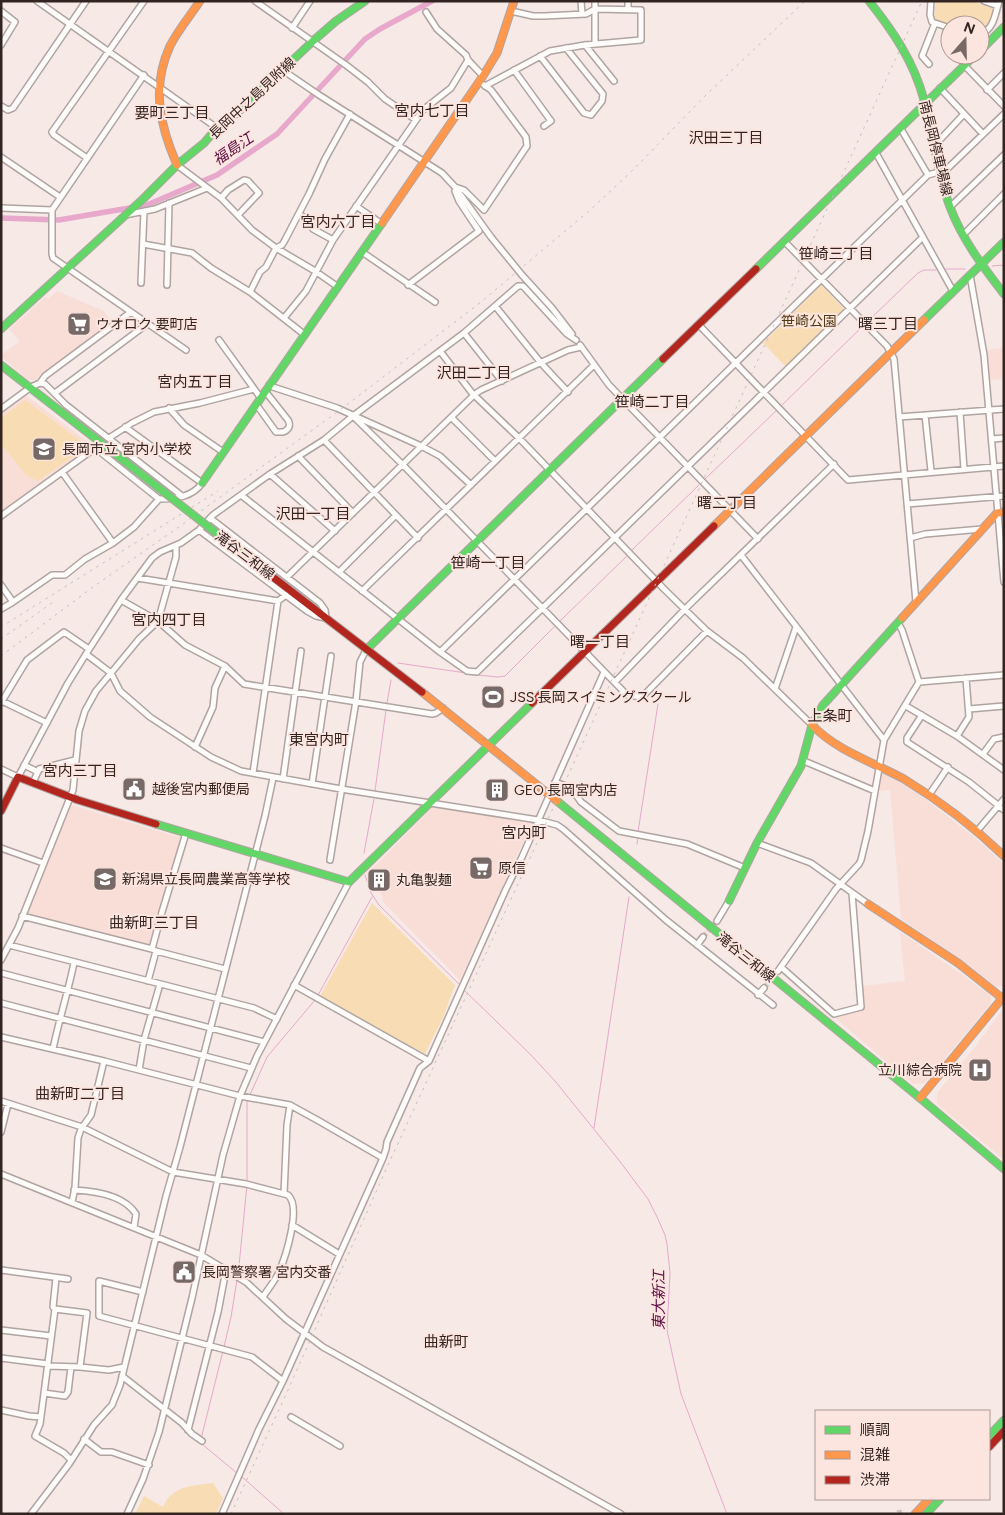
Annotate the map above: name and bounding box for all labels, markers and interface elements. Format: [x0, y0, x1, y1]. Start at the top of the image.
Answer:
north arrow [940, 15, 990, 65]
text: N [961, 18, 977, 38]
street label: 長岡中之島見附線 [206, 54, 299, 143]
street label: 南長岡停車場線 [915, 99, 956, 198]
district label: 宮内七丁目 [394, 102, 470, 120]
district label: 要町三丁目 [134, 104, 210, 122]
water label: 福島江 [209, 128, 258, 169]
district label: 沢田三丁目 [688, 129, 764, 147]
district label: 宮内六丁目 [300, 213, 376, 231]
district label: 笹崎三丁目 [798, 245, 874, 263]
supermarket icon: ウオロク 要町店 [66, 311, 92, 337]
park label: 笹崎公園 [781, 313, 837, 330]
district label: 曙三丁目 [858, 315, 918, 333]
place label: ウオロク 要町店 [96, 316, 197, 333]
district label: 沢田二丁目 [436, 364, 512, 382]
district label: 宮内五丁目 [157, 373, 233, 391]
district label: 笹崎二丁目 [614, 393, 690, 411]
school or university icon: 長岡市立 宮内小学校 [31, 436, 57, 462]
place label: 長岡市立 宮内小学校 [62, 441, 191, 458]
district label: 曙二丁目 [697, 494, 757, 512]
district label: 沢田一丁目 [275, 505, 351, 523]
street label: 滝谷三和線 [212, 528, 278, 583]
district label: 笹崎一丁目 [450, 554, 526, 572]
district label: 宮内四丁目 [131, 611, 207, 629]
district label: 曙一丁目 [570, 633, 630, 651]
sports icon: JSS 長岡スイミングスクール [480, 684, 506, 710]
place label: JSS 長岡スイミングスクール [510, 689, 692, 706]
district label: 上条町 [807, 707, 853, 725]
district label: 東宮内町 [289, 731, 349, 749]
district label: 宮内三丁目 [42, 762, 118, 780]
public building icon: 越後宮内郵便局 [121, 776, 147, 802]
building icon: GEO 長岡宮内店 [484, 777, 510, 803]
place label: 越後宮内郵便局 [152, 781, 250, 798]
place label: GEO 長岡宮内店 [514, 782, 617, 799]
district label: 宮内町 [501, 824, 547, 842]
supermarket icon: 原信 [468, 855, 494, 881]
place label: 原信 [498, 860, 526, 877]
school or university icon: 新潟県立長岡農業高等学校 [92, 866, 118, 892]
building icon: 丸亀製麺 [366, 867, 392, 893]
place label: 新潟県立長岡農業高等学校 [122, 871, 290, 888]
place label: 丸亀製麺 [396, 872, 452, 889]
district label: 曲新町三丁目 [109, 914, 199, 932]
street label: 滝谷三和線 [713, 929, 778, 986]
hospital icon: 立川綜合病院 [967, 1057, 993, 1083]
place label: 立川綜合病院 [878, 1062, 962, 1079]
district label: 曲新町二丁目 [35, 1085, 125, 1103]
public building icon: 長岡警察署 宮内交番 [171, 1259, 197, 1285]
place label: 長岡警察署 宮内交番 [202, 1264, 331, 1281]
water label: 東大新江 [650, 1268, 668, 1330]
district label: 曲新町 [423, 1333, 469, 1351]
legend [815, 1410, 990, 1500]
text: 順調 [860, 1421, 890, 1439]
text: 混雑 [860, 1446, 890, 1464]
text: 渋滞 [860, 1471, 890, 1489]

